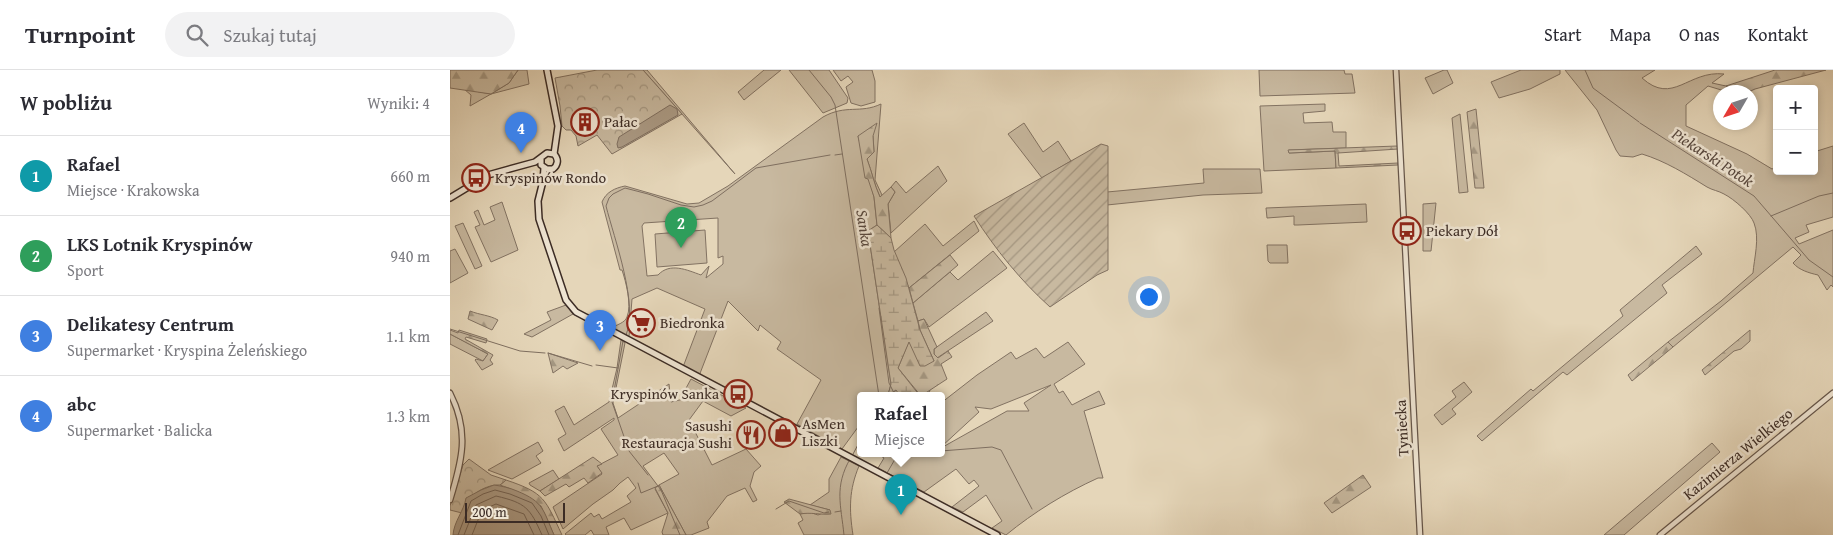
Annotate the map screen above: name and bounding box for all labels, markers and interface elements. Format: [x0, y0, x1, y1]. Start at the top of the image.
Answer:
search box [165, 12, 515, 57]
text: Turnpoint [25, 17, 135, 52]
icon: search [183, 21, 211, 49]
text: Szukaj tutaj [223, 21, 317, 49]
text: Start [1544, 21, 1582, 48]
text: Mapa [1610, 21, 1651, 48]
text: O nas [1679, 21, 1720, 48]
text: Kontakt [1748, 21, 1808, 48]
north arrow [1713, 85, 1758, 130]
map controls [1773, 85, 1818, 175]
button: + [1773, 85, 1818, 130]
text: W pobliżu [20, 87, 112, 118]
text: Wyniki: 4 [367, 91, 430, 115]
building icon: Pałac [570, 107, 600, 137]
place label: Pałac [604, 111, 638, 132]
pin: 4 [505, 112, 537, 153]
water label: Piekarski Potok [1667, 121, 1759, 193]
button: − [1773, 130, 1818, 175]
text: Rafael [67, 150, 120, 178]
bus stop icon: Kryspinów Rondo [461, 163, 491, 193]
text: 1 [32, 164, 40, 188]
text: 660 m [390, 164, 430, 188]
place label: Kryspinów Rondo [495, 167, 607, 188]
text: Miejsce · Krakowska [67, 178, 200, 202]
pin: 2 [665, 207, 697, 248]
water label: Sanka [850, 208, 880, 249]
bus stop icon: Piekary Dół [1392, 216, 1422, 246]
place label: Piekary Dół [1426, 220, 1499, 241]
text: LKS Lotnik Kryspinów [67, 230, 253, 258]
text: 2 [32, 244, 40, 268]
text: 940 m [390, 244, 430, 268]
text: Sport [67, 258, 104, 282]
your location [1136, 284, 1162, 310]
supermarket icon: Biedronka [626, 308, 656, 338]
text: Delikatesy Centrum [67, 310, 234, 338]
pin: 3 [584, 310, 616, 351]
place label: Biedronka [660, 312, 725, 333]
text: 3 [32, 324, 40, 348]
text: 1.1 km [386, 324, 430, 348]
text: Supermarket · Kryspina Żeleńskiego [67, 338, 307, 362]
bus stop icon: Kryspinów Sanka [723, 379, 753, 409]
place label: Kryspinów Sanka [611, 383, 719, 404]
text: abc [67, 390, 96, 418]
popup [857, 392, 945, 457]
text: Rafael [874, 399, 928, 427]
street label: Tyniecka [1390, 399, 1413, 457]
street label: Kazimierza Wielkiego [1678, 403, 1797, 504]
text: 4 [32, 404, 40, 428]
text: 1.3 km [386, 404, 430, 428]
place label: AsMen Liszki [802, 413, 845, 451]
place label: Sasushi Restauracja Sushi [622, 415, 732, 453]
text: Supermarket · Balicka [67, 418, 212, 442]
shop icon: AsMen Liszki [768, 418, 798, 448]
restaurant icon: Sasushi Restauracja Sushi [736, 420, 766, 450]
text: Miejsce [874, 427, 925, 451]
pin: 1 [885, 474, 917, 515]
scale bar [465, 500, 565, 523]
text: 200 m [472, 502, 507, 522]

